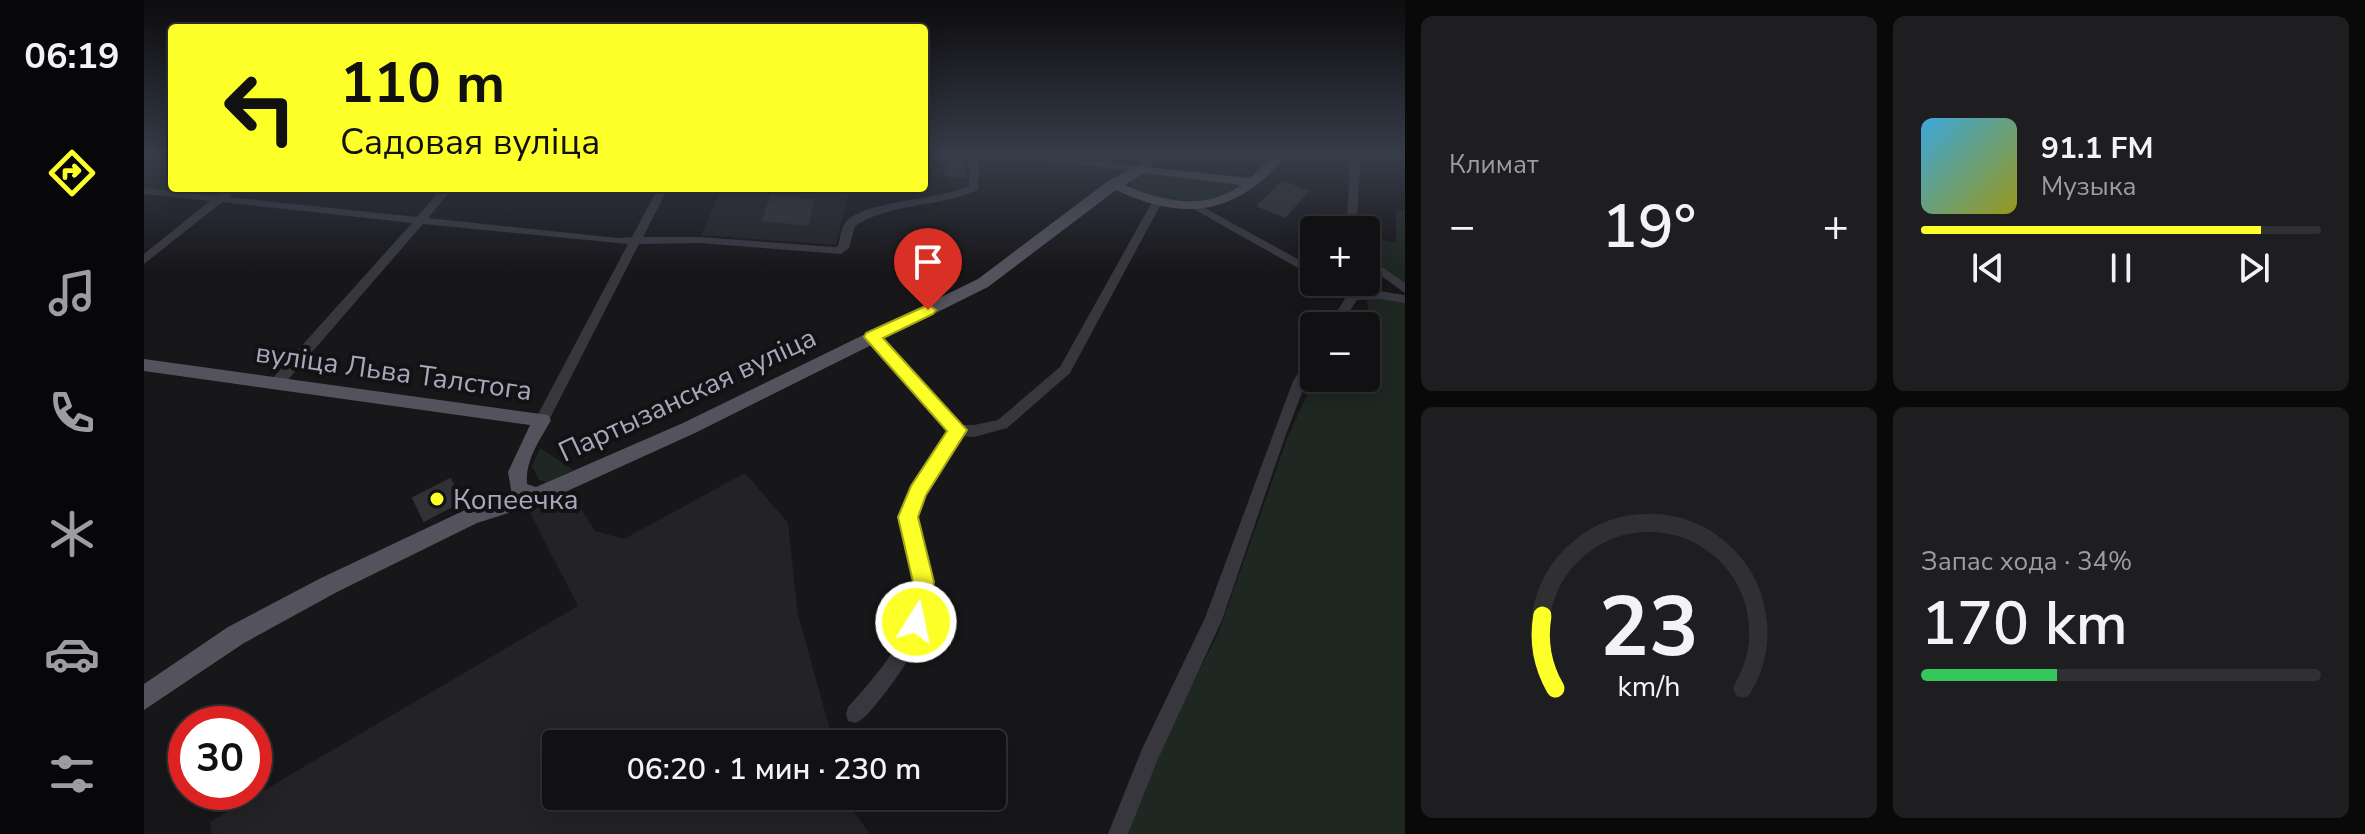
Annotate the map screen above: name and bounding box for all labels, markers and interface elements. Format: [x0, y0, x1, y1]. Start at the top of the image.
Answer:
text: 06:19 [24, 32, 120, 81]
text: 110 m [340, 45, 505, 122]
icon: left [208, 56, 312, 160]
text: Садовая вуліца [340, 118, 601, 167]
text: 91.1 FM [2041, 128, 2153, 169]
icon: directions [44, 145, 100, 201]
text: Климат [1449, 147, 1538, 182]
text: Музыка [2041, 169, 2136, 204]
text: 19° [1602, 186, 1696, 268]
text: − [1449, 197, 1475, 257]
text: + [1823, 197, 1849, 257]
map controls [1300, 216, 1380, 392]
button: + [1300, 216, 1380, 296]
pin [894, 228, 962, 310]
icon: arrive [906, 240, 950, 284]
icon: previous [1966, 246, 2010, 290]
icon: pause [2099, 246, 2143, 290]
icon: next [2232, 246, 2276, 290]
icon: music [44, 265, 100, 321]
button: − [1300, 312, 1380, 392]
street label: Партызанская вуліца [552, 318, 823, 471]
street label: вуліца Льва Талстога [253, 334, 535, 410]
icon: phone [44, 385, 100, 441]
place label: Копеечка [453, 481, 579, 519]
marker: Копеечка [428, 490, 446, 508]
icon: climate [44, 506, 100, 562]
text: Запас хода · 34% [1921, 544, 2132, 579]
text: 23 [1599, 570, 1699, 683]
position arrow [874, 580, 958, 664]
text: 170 km [1921, 583, 2128, 665]
icon: car [44, 626, 100, 682]
text: km/h [1618, 667, 1680, 706]
speed limit sign: 30 [168, 706, 272, 810]
icon: filters [44, 746, 100, 802]
text: 06:20 · 1 мин · 230 m [627, 749, 921, 790]

